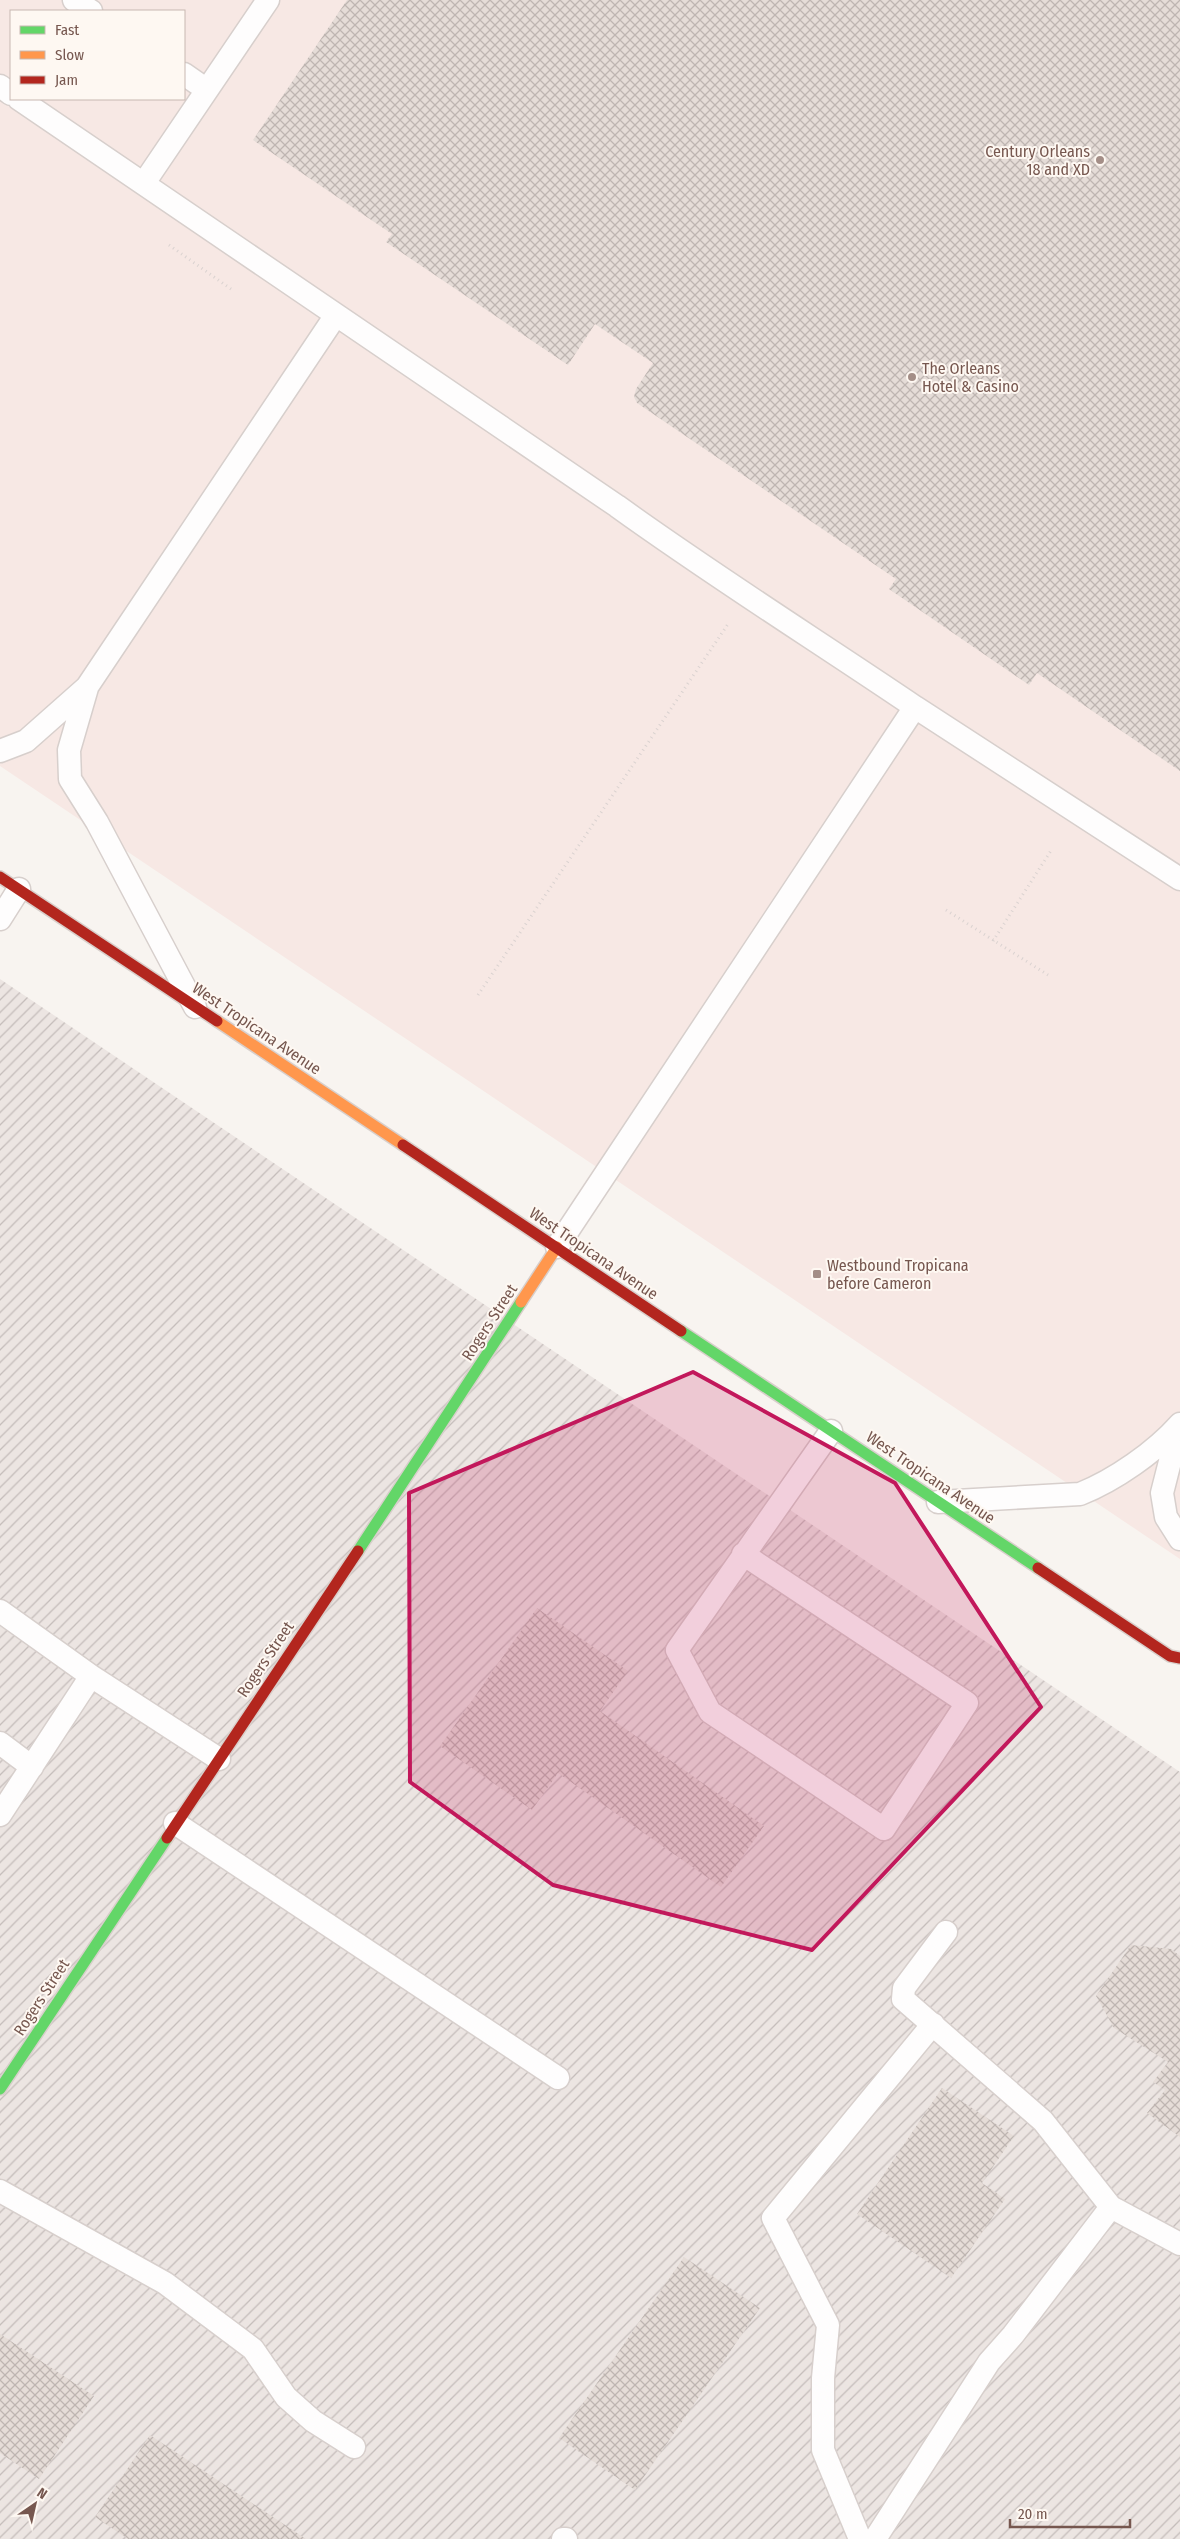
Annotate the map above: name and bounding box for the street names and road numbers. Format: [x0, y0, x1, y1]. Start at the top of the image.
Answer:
street label: West Tropicana Avenue [189, 978, 325, 1079]
street label: West Tropicana Avenue [526, 1203, 662, 1304]
street label: Rogers Street [458, 1280, 522, 1364]
street label: West Tropicana Avenue [863, 1427, 999, 1528]
street label: Rogers Street [233, 1617, 298, 1701]
street label: Rogers Street [10, 1955, 74, 2039]

